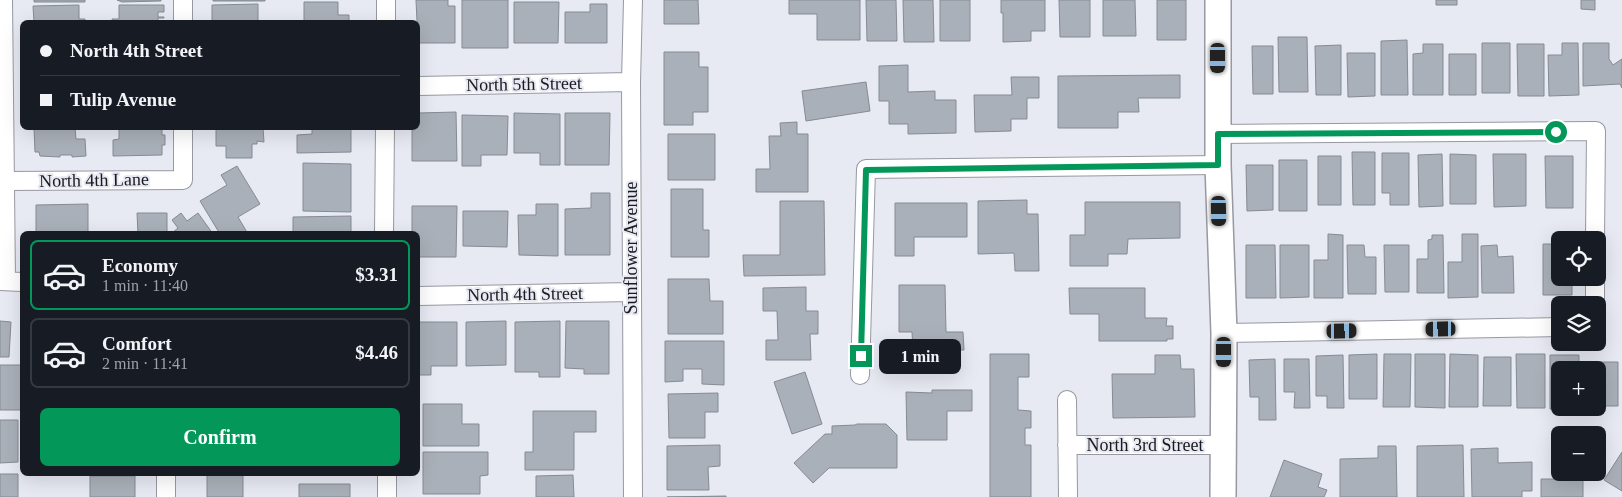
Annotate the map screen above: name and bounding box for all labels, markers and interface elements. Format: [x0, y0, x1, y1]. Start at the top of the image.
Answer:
text: North 4th Street [70, 40, 203, 61]
car [1210, 43, 1225, 73]
street label: North 5th Street [466, 73, 582, 95]
text: Tulip Avenue [70, 89, 176, 110]
route start [1545, 121, 1567, 143]
street label: North 4th Lane [39, 169, 149, 191]
street label: Sunflower Avenue [621, 181, 641, 315]
car [1211, 196, 1226, 226]
map controls [1551, 231, 1606, 481]
button: locate [1551, 231, 1606, 286]
icon: car [42, 253, 87, 298]
text: Economy [102, 255, 178, 276]
text: $3.31 [355, 264, 398, 285]
text: 1 min · 11:40 [102, 277, 188, 294]
street label: North 4th Street [467, 283, 583, 305]
button: layers [1551, 296, 1606, 351]
car [1425, 321, 1456, 337]
car [1326, 323, 1357, 339]
icon: car [42, 331, 87, 376]
text: Comfort [102, 333, 172, 354]
car [1216, 337, 1231, 367]
callout: 1 min [878, 338, 961, 374]
text: $4.46 [355, 342, 398, 363]
route end [850, 345, 872, 367]
text: 1 min [901, 348, 939, 365]
text: 2 min · 11:41 [102, 355, 188, 372]
button: + [1551, 361, 1606, 416]
button: Confirm [40, 408, 400, 466]
button: − [1551, 426, 1606, 481]
street label: North 3rd Street [1087, 435, 1203, 455]

